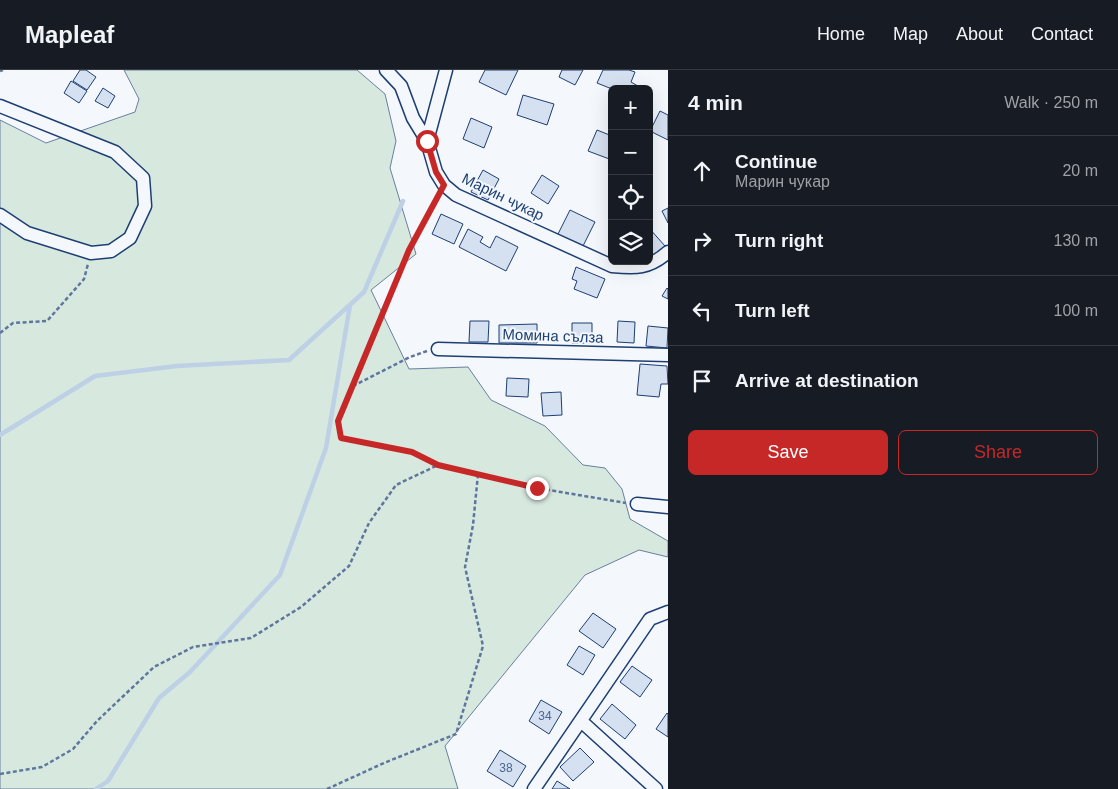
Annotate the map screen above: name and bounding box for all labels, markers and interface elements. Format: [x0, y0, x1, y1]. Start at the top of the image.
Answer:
text: Mapleaf [25, 21, 114, 48]
text: Home [817, 24, 865, 44]
text: Map [893, 24, 928, 44]
text: About [956, 24, 1003, 44]
text: Contact [1031, 24, 1093, 44]
map controls [608, 85, 653, 265]
button: + [608, 85, 653, 130]
text: 4 min [688, 91, 743, 114]
text: Walk · 250 m [1004, 94, 1098, 111]
route start [416, 130, 439, 153]
button: − [608, 130, 653, 175]
text: Continue [735, 151, 817, 172]
icon: ahead [688, 157, 716, 185]
text: 20 m [1062, 162, 1098, 179]
street label: Марин чукар [459, 169, 547, 224]
text: Марин чукар [735, 173, 830, 190]
button: locate [608, 175, 653, 220]
button: layers [608, 220, 653, 265]
icon: right [688, 227, 716, 255]
text: Turn right [735, 230, 823, 251]
text: 130 m [1054, 232, 1098, 249]
icon: left [688, 297, 716, 325]
text: Turn left [735, 300, 810, 321]
text: 100 m [1054, 302, 1098, 319]
street label: Момина сълза [502, 325, 605, 346]
icon: arrive [688, 367, 716, 395]
text: Arrive at destination [735, 370, 919, 391]
button: Save [688, 430, 888, 475]
button: Share [898, 430, 1098, 475]
route end [526, 477, 549, 500]
house number: 34 [538, 709, 552, 723]
house number: 38 [499, 761, 513, 775]

